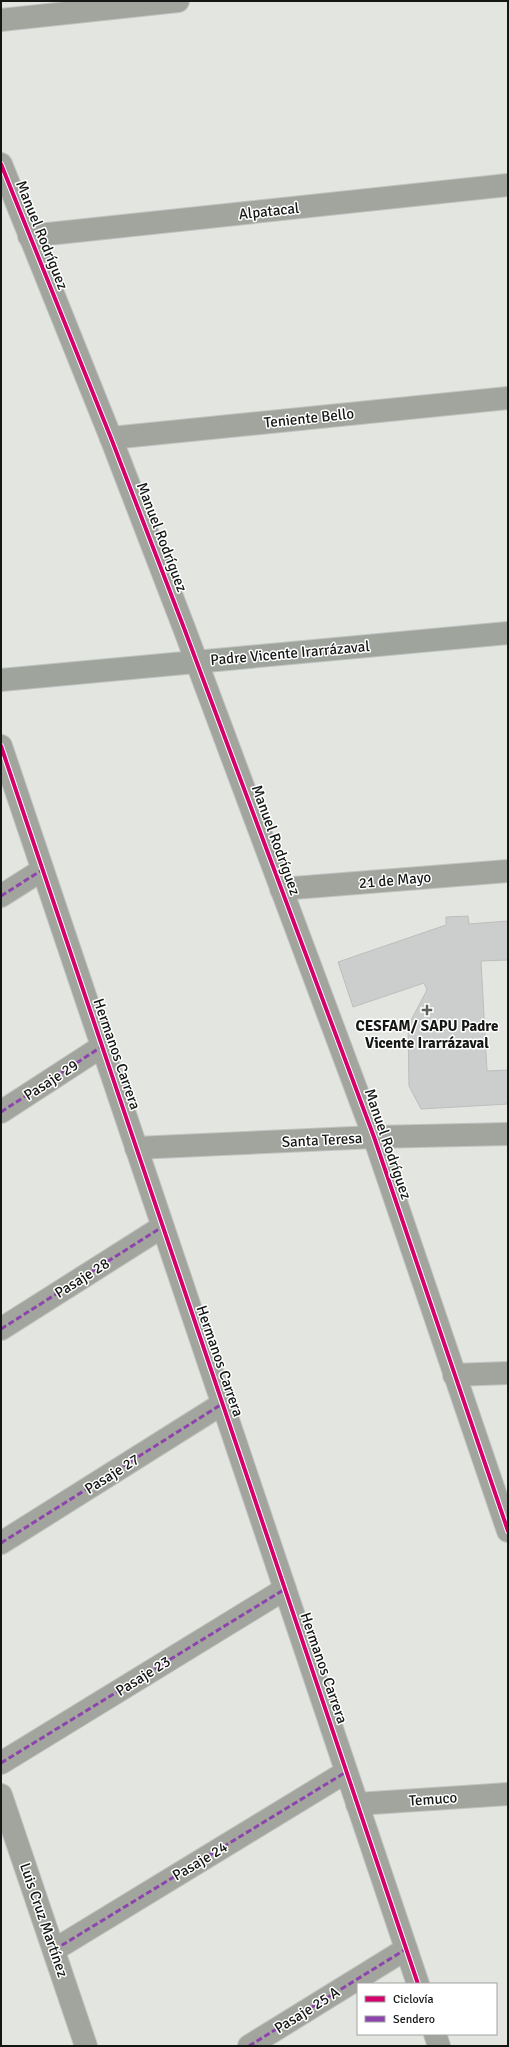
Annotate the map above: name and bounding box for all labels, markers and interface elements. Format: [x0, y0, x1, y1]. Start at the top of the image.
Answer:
street label: Manuel Rodríguez [12, 178, 72, 292]
street label: Alpatacal [238, 199, 300, 223]
street label: Teniente Bello [263, 404, 355, 432]
street label: Manuel Rodríguez [133, 480, 191, 595]
street label: Padre Vicente Irarrázaval [210, 637, 370, 669]
street label: Manuel Rodríguez [248, 782, 304, 898]
street label: 21 de Mayo [358, 868, 432, 892]
street label: Hermanos Carrera [90, 996, 144, 1112]
marker: CESFAM/ SAPU Padre Vicente Irarrázaval [421, 1004, 433, 1016]
place label: CESFAM/ SAPU Padre Vicente Irarrázaval [356, 1017, 498, 1052]
street label: Pasaje 29 [20, 1056, 82, 1104]
street label: Manuel Rodríguez [361, 1086, 415, 1202]
street label: Santa Teresa [281, 1129, 363, 1151]
street label: Pasaje 28 [51, 1254, 113, 1302]
street label: Hermanos Carrera [193, 1303, 247, 1419]
street label: Pasaje 27 [81, 1450, 143, 1498]
street label: Hermanos Carrera [297, 1610, 351, 1726]
street label: Pasaje 23 [112, 1652, 174, 1700]
street label: Temuco [408, 1788, 458, 1810]
street label: Pasaje 24 [169, 1838, 231, 1884]
street label: Luis Cruz Martínez [16, 1860, 72, 1980]
street label: Pasaje 25 A [271, 1983, 343, 2037]
legend [357, 1983, 497, 2035]
text: Ciclovía [393, 1992, 434, 2007]
text: Sendero [393, 2012, 435, 2027]

